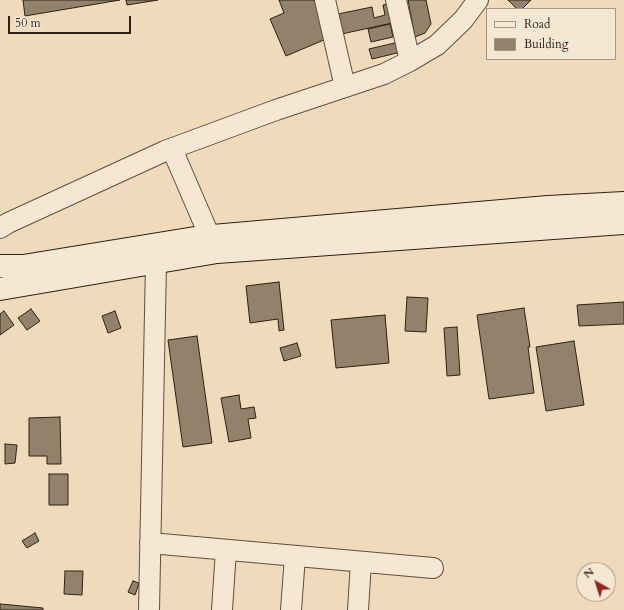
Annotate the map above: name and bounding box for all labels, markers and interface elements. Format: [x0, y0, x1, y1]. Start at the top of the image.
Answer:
scale bar [10, 8, 133, 34]
legend [486, 8, 616, 60]
text: 50 m [15, 15, 41, 31]
text: Road [524, 16, 550, 32]
text: Building [524, 36, 568, 52]
north arrow [576, 562, 616, 602]
text: N [580, 564, 597, 582]

